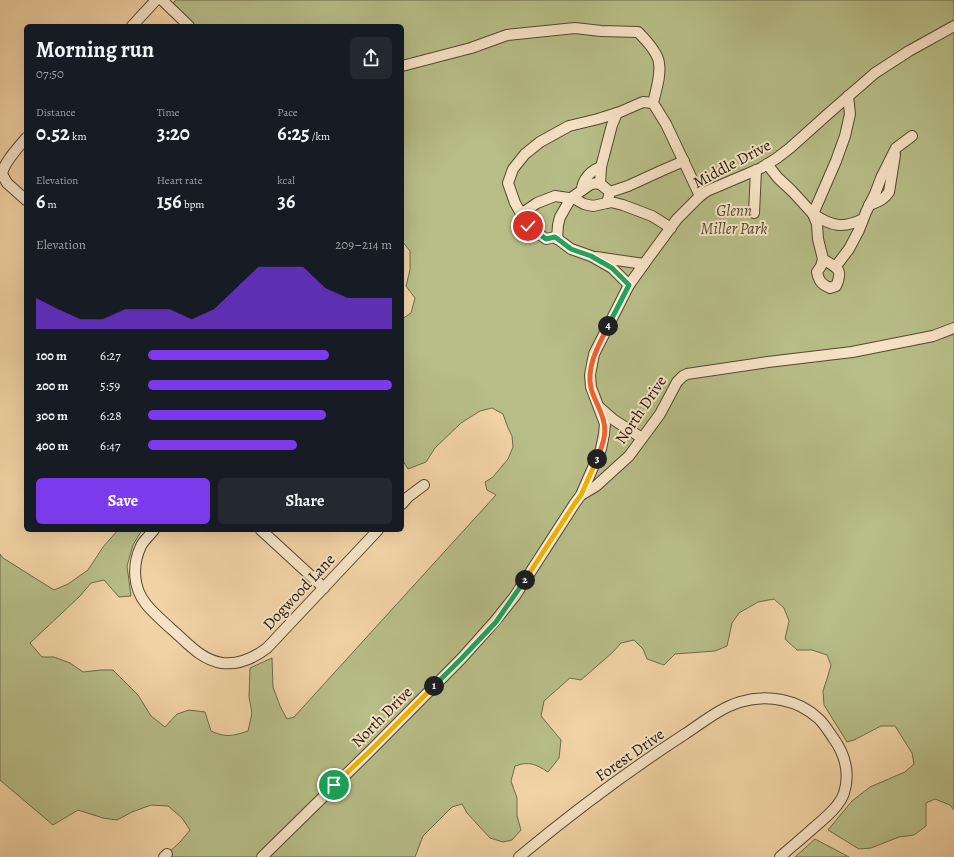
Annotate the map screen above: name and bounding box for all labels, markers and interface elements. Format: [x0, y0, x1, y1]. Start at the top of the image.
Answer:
text: Morning run [36, 35, 154, 65]
button: share [350, 37, 392, 79]
text: 07:50 [36, 65, 64, 82]
text: Distance [36, 105, 75, 120]
text: Time [157, 105, 180, 120]
text: Pace [277, 105, 298, 120]
text: 0.52 [36, 120, 70, 147]
text: 3:20 [157, 120, 190, 147]
text: 6:25 [277, 120, 310, 147]
text: km [70, 129, 87, 144]
text: /km [310, 129, 330, 144]
street label: Middle Drive [689, 134, 775, 194]
text: Elevation [36, 173, 78, 188]
text: Heart rate [157, 173, 203, 188]
text: kcal [277, 173, 295, 188]
text: 6 [36, 188, 45, 215]
text: 156 [157, 188, 182, 215]
text: 36 [277, 188, 295, 215]
text: m [45, 197, 57, 212]
text: bpm [182, 197, 204, 212]
park label: Glenn Miller Park [701, 200, 767, 240]
pin [511, 209, 545, 243]
icon: check [517, 215, 539, 237]
text: Elevation [36, 236, 86, 253]
text: 209–214 m [335, 236, 392, 253]
pin: 4 [598, 316, 618, 336]
text: 4 [605, 318, 611, 333]
text: 100 m [36, 347, 67, 364]
text: 6:27 [100, 347, 121, 364]
street label: North Drive [610, 371, 672, 449]
text: 200 m [36, 377, 69, 394]
text: 5:59 [100, 377, 120, 394]
text: 300 m [36, 407, 68, 424]
text: 6:28 [100, 407, 122, 424]
text: 400 m [36, 437, 68, 454]
text: 6:47 [100, 437, 120, 454]
pin: 3 [587, 449, 607, 469]
text: 3 [595, 451, 599, 466]
button: Save [36, 478, 210, 524]
button: Share [218, 478, 392, 524]
street label: Dogwood Lane [258, 549, 340, 635]
pin: 2 [515, 570, 535, 590]
text: 2 [522, 572, 528, 587]
pin: 1 [424, 676, 444, 696]
text: 1 [432, 678, 436, 693]
street label: North Drive [347, 682, 417, 752]
street label: Forest Drive [591, 723, 669, 787]
pin [317, 768, 351, 802]
icon: arrive [323, 774, 345, 796]

